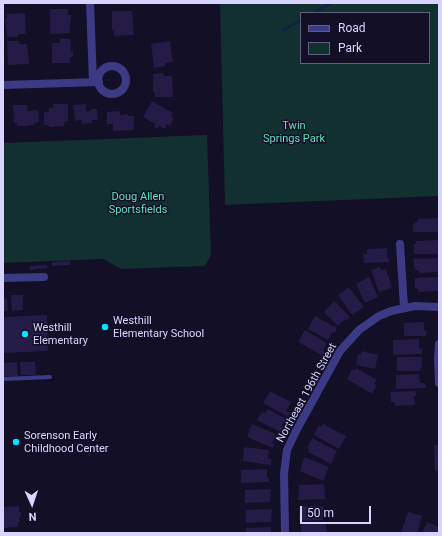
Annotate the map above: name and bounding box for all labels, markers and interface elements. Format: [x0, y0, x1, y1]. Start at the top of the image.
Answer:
legend [300, 12, 430, 64]
text: Road [338, 21, 366, 35]
text: Park [338, 41, 362, 55]
park label: Twin Springs Park [263, 119, 325, 145]
park label: Doug Allen Sportsfields [109, 190, 167, 216]
place label: Westhill Elementary School [113, 314, 204, 340]
place label: Westhill Elementary [33, 321, 88, 347]
marker: Westhill Elementary School [100, 322, 110, 332]
marker: Westhill Elementary [20, 329, 30, 339]
street label: Northeast 196th Street [274, 341, 340, 445]
place label: Sorenson Early Childhood Center [24, 429, 109, 455]
marker: Sorenson Early Childhood Center [11, 437, 21, 447]
north arrow [12, 484, 52, 524]
scale bar [302, 498, 373, 524]
text: 50 m [307, 506, 334, 520]
text: N [28, 510, 37, 523]

